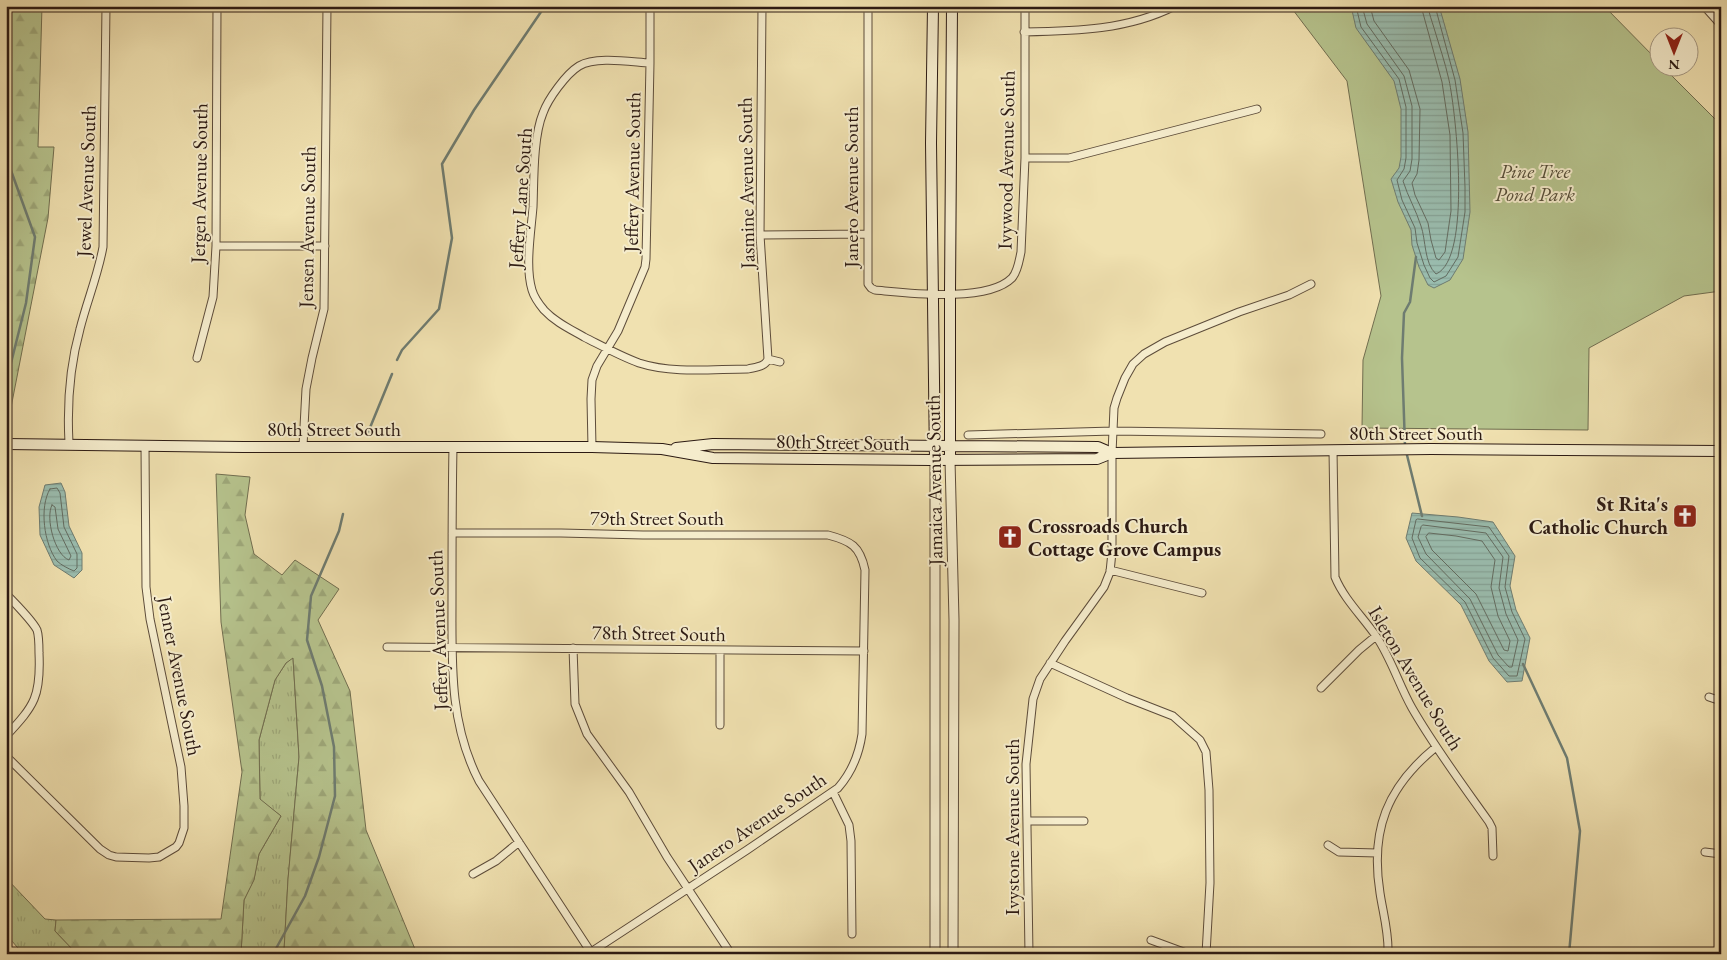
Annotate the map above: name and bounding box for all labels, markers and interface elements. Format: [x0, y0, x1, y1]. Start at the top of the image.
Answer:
north arrow [1650, 28, 1700, 78]
text: N [1668, 56, 1680, 74]
street label: Ivywood Avenue South [991, 70, 1021, 250]
street label: Jeffery Avenue South [618, 92, 646, 254]
street label: Jasmine Avenue South [732, 97, 761, 271]
street label: Jergen Avenue South [185, 103, 213, 265]
street label: Jewel Avenue South [70, 105, 102, 259]
street label: Janero Avenue South [838, 106, 864, 270]
street label: Jeffery Lane South [502, 127, 538, 271]
street label: Jensen Avenue South [293, 146, 321, 310]
park label: Pine Tree Pond Park [1495, 158, 1575, 207]
street label: Jamaica Avenue South [920, 394, 949, 568]
street label: 80th Street South [267, 416, 401, 442]
street label: 80th Street South [1349, 420, 1483, 446]
street label: 80th Street South [776, 428, 910, 456]
place label: St Rita's Catholic Church [1529, 491, 1668, 540]
church icon: St Rita's Catholic Church [1672, 503, 1698, 529]
street label: 79th Street South [590, 505, 724, 531]
place label: Crossroads Church Cottage Grove Campus [1028, 513, 1221, 562]
church icon: Crossroads Church Cottage Grove Campus [997, 524, 1023, 550]
street label: Jeffery Avenue South [422, 549, 454, 713]
street label: Jenner Avenue South [151, 592, 208, 758]
street label: Isleton Avenue South [1363, 601, 1469, 755]
street label: 78th Street South [592, 619, 726, 647]
street label: Ivystone Avenue South [999, 738, 1025, 916]
street label: Janero Avenue South [681, 766, 831, 879]

